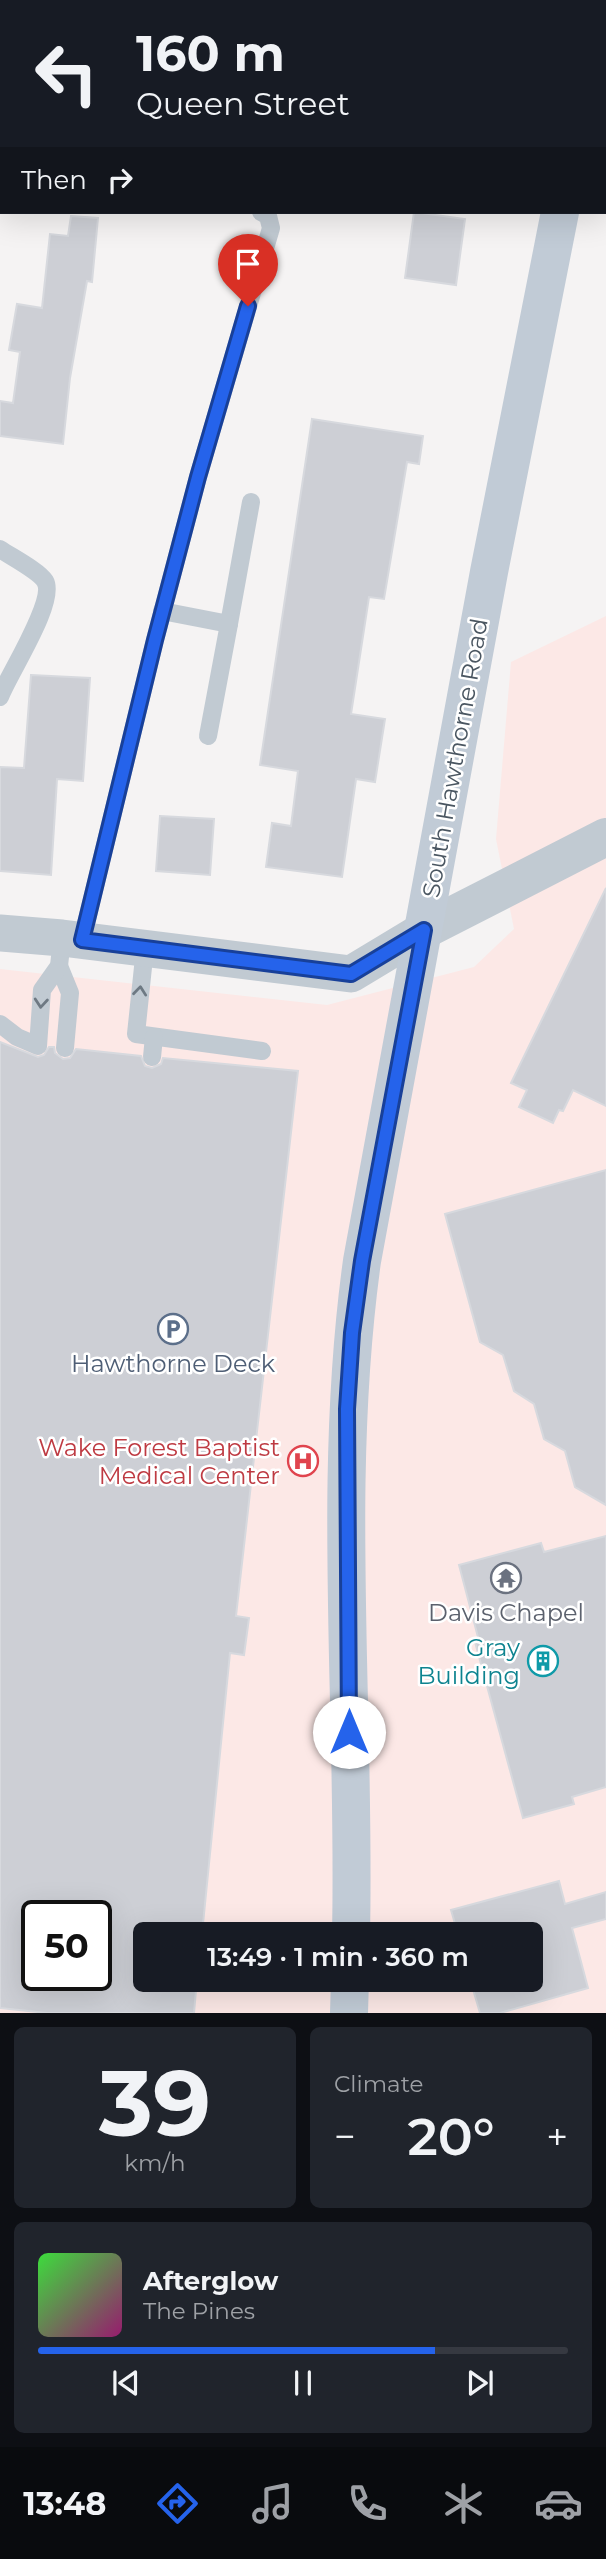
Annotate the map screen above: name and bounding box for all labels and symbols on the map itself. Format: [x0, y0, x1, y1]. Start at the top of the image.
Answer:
pin [218, 234, 278, 306]
street label: South Hawthorne Road [416, 616, 494, 900]
one-way arrow [133, 985, 148, 997]
one-way arrow [34, 998, 49, 1009]
parking icon: Hawthorne Deck [156, 1312, 190, 1346]
place label: Hawthorne Deck [71, 1349, 276, 1378]
place label: Wake Forest Baptist Medical Center [38, 1433, 280, 1490]
hospital icon: Wake Forest Baptist Medical Center [286, 1444, 320, 1478]
temple icon: Davis Chapel [489, 1561, 523, 1595]
place label: Davis Chapel [428, 1598, 584, 1627]
place label: Gray Building [417, 1633, 520, 1690]
building icon: Gray Building [526, 1644, 560, 1678]
position arrow [312, 1695, 386, 1769]
speed limit sign: 50 [21, 1900, 112, 1991]

